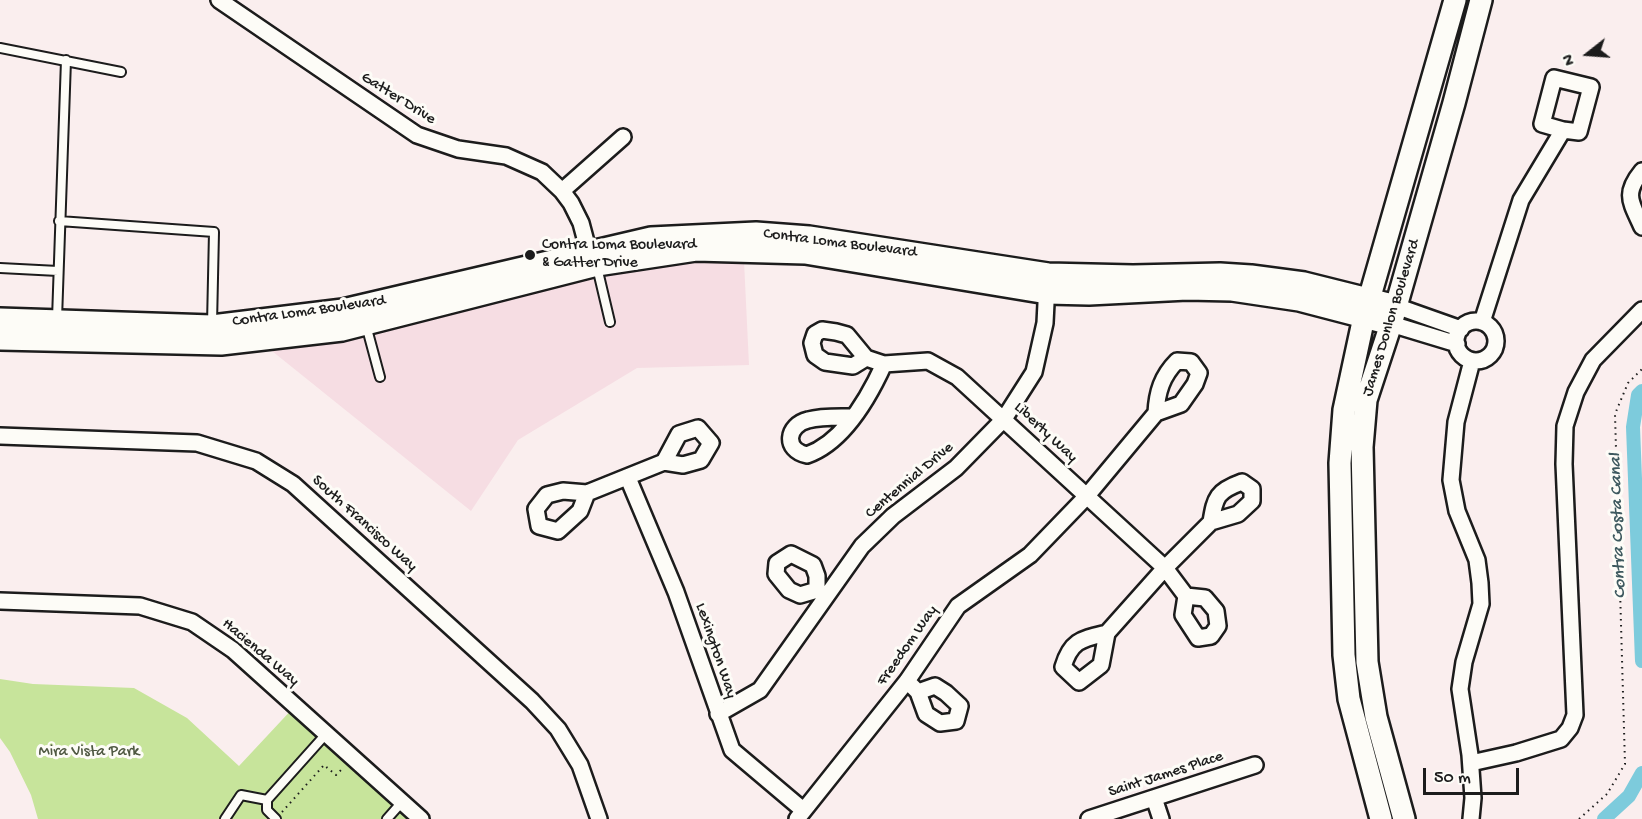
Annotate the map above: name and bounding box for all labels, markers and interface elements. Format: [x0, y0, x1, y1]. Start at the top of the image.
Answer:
north arrow [1558, 24, 1618, 84]
text: N [1560, 52, 1581, 67]
street label: Gatter Drive [357, 68, 439, 130]
street label: Contra Loma Boulevard [762, 225, 918, 263]
place label: Contra Loma Boulevard & Gatter Drive [542, 236, 696, 274]
street label: James Donlon Boulevard [1359, 237, 1425, 399]
marker: Contra Loma Boulevard & Gatter Drive [523, 248, 537, 262]
street label: Contra Loma Boulevard [231, 292, 387, 332]
street label: Liberty Way [1009, 399, 1081, 467]
street label: Centennial Drive [862, 439, 958, 523]
water label: Contra Costa Canal [1606, 453, 1632, 599]
street label: South Francisco Way [307, 472, 421, 576]
street label: Lexington Way [690, 601, 740, 701]
street label: Freedom Way [873, 602, 943, 690]
street label: Hacienda Way [217, 615, 303, 691]
park label: Mira Vista Park [39, 743, 139, 763]
street label: Saint James Place [1106, 747, 1226, 803]
scale bar [1426, 756, 1522, 794]
text: 50 m [1434, 768, 1471, 789]

